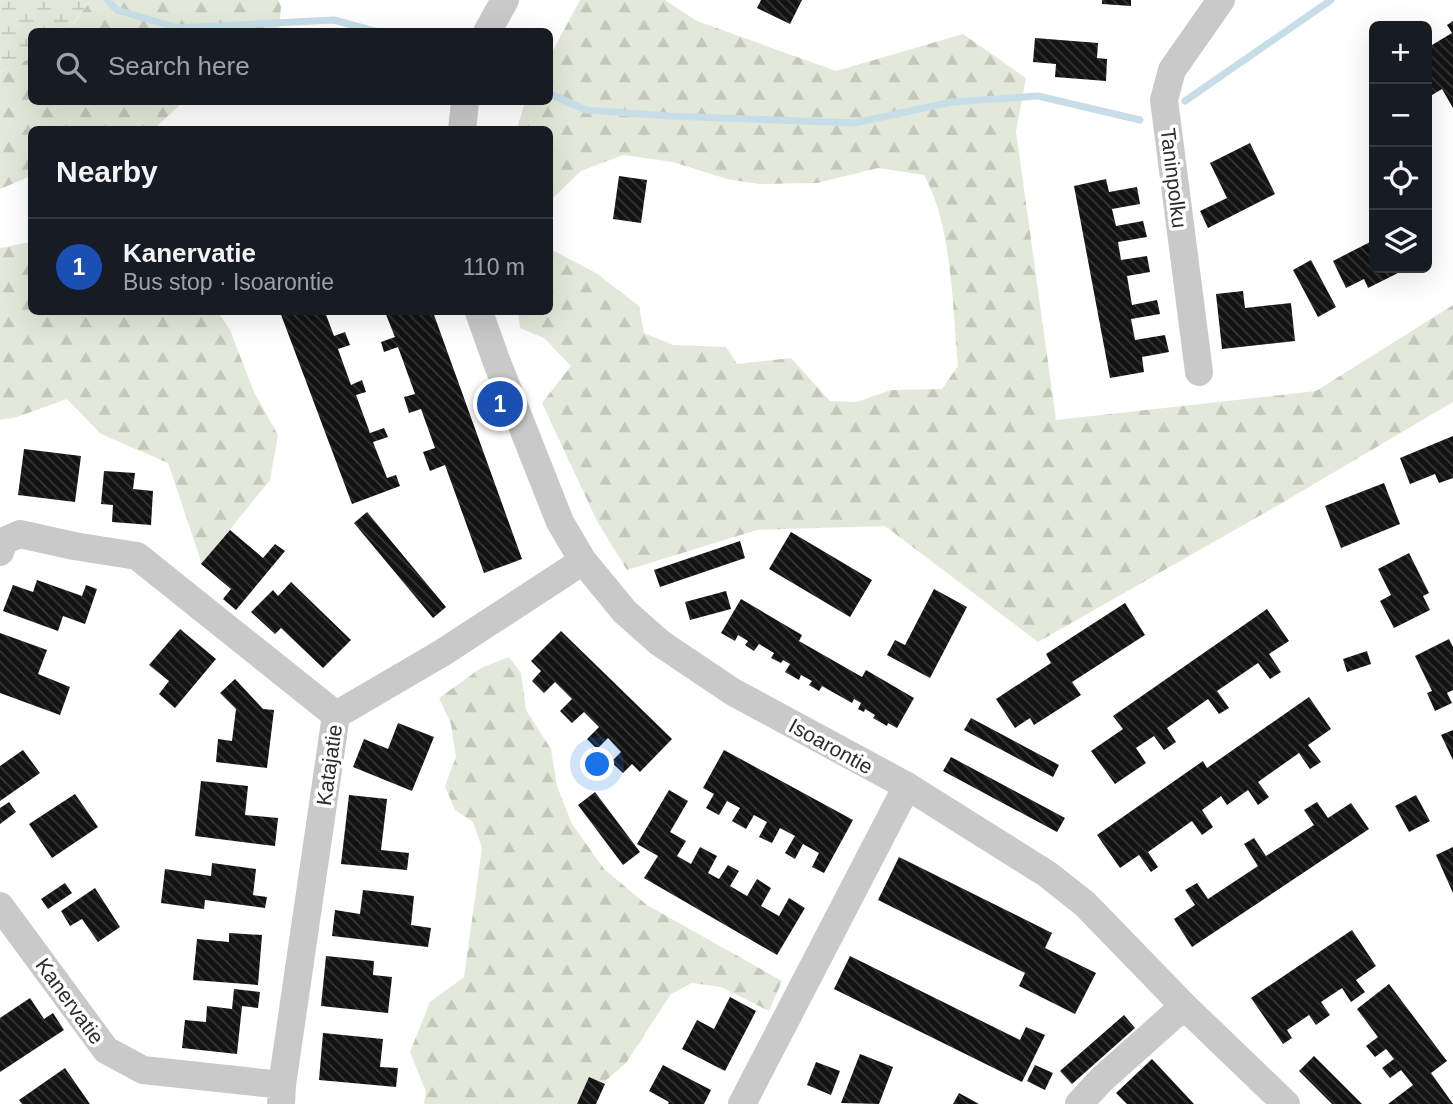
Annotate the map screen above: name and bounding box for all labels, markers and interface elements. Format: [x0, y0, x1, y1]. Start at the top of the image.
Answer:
map controls [1369, 21, 1432, 273]
button: + [1369, 21, 1432, 84]
search box [28, 28, 553, 105]
icon: search [52, 48, 90, 86]
text: Search here [108, 51, 250, 81]
button: − [1369, 84, 1432, 147]
street label: Taninpolku [1156, 127, 1192, 229]
button: locate [1369, 147, 1432, 210]
text: Nearby [56, 155, 158, 188]
button: layers [1369, 210, 1432, 273]
text: Kanervatie [123, 238, 256, 268]
text: 1 [73, 254, 85, 280]
text: 110 m [463, 254, 525, 280]
text: Bus stop · Isoarontie [123, 269, 334, 295]
pin: 1 [477, 378, 523, 430]
street label: Isoarontie [785, 714, 877, 778]
street label: Katajatie [312, 723, 346, 807]
your location [580, 747, 614, 781]
street label: Kanervatie [31, 954, 109, 1048]

